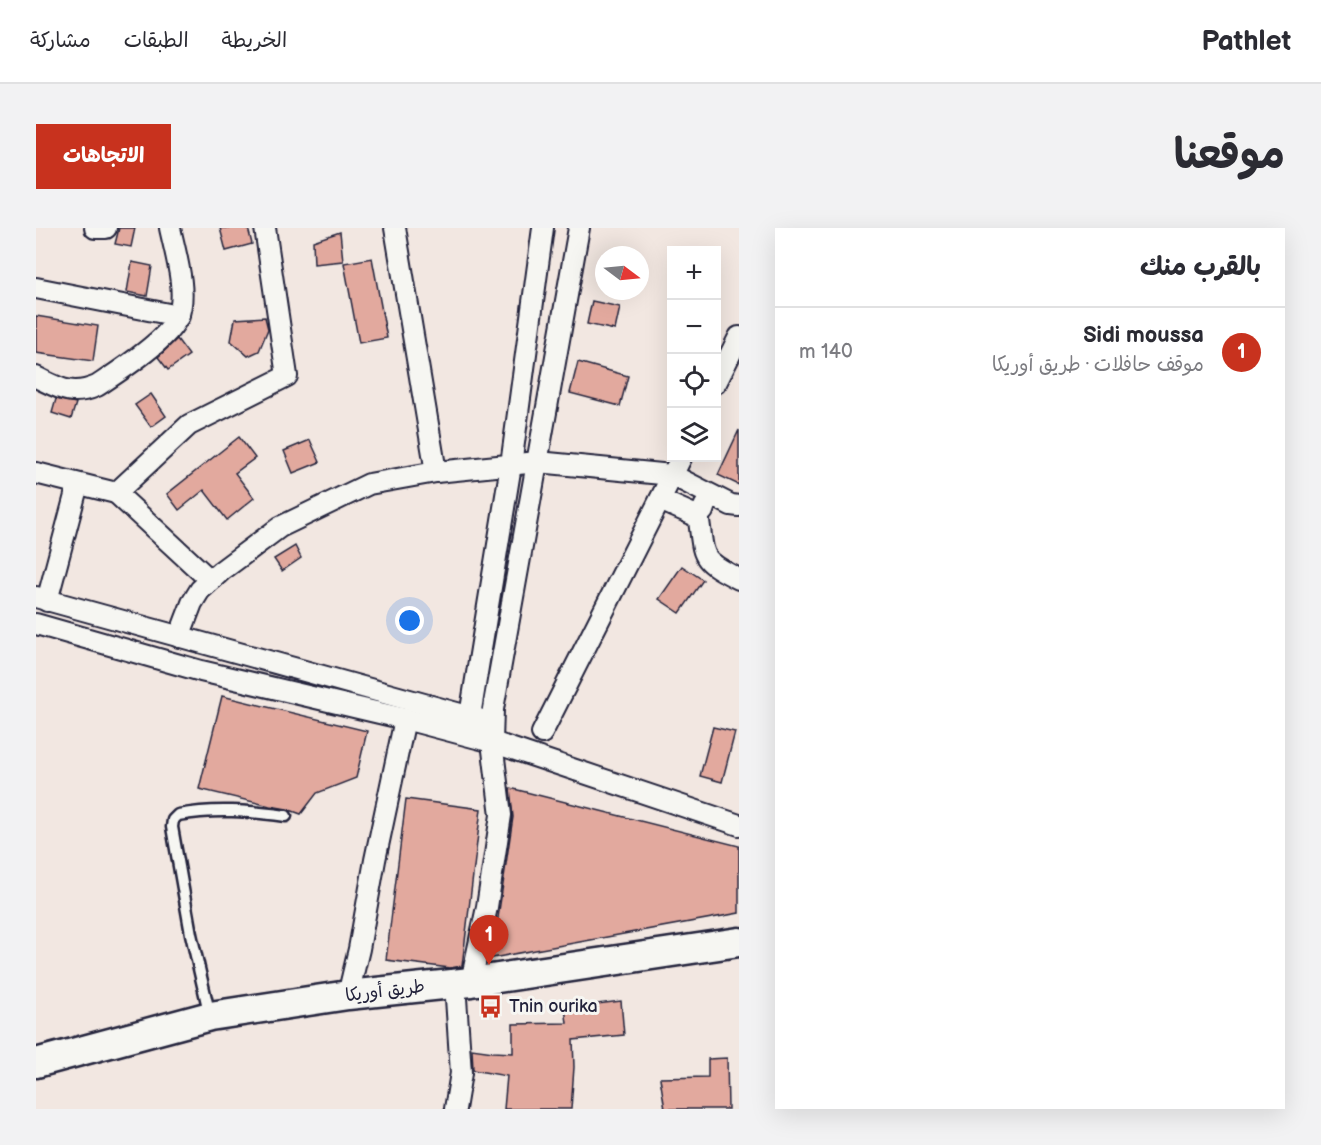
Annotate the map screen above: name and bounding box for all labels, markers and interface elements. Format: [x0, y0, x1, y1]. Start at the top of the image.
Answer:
text: Pathlet [1202, 25, 1291, 58]
text: مشاركة [30, 28, 91, 53]
text: الطبقات [124, 28, 189, 53]
text: الخريطة [222, 28, 287, 53]
button: الاتجاهات [36, 124, 171, 189]
text: موقعنا [1174, 130, 1285, 181]
north arrow [595, 246, 649, 300]
map controls [667, 246, 721, 462]
button: + [667, 246, 721, 300]
text: بالقرب منك [1140, 252, 1261, 283]
button: − [667, 300, 721, 354]
text: Sidi moussa [1083, 322, 1204, 349]
text: 140 m [799, 340, 853, 364]
text: 1 [1237, 340, 1246, 364]
text: موقف حافلات · طريق أوريكا [992, 353, 1204, 377]
button: locate [667, 354, 721, 408]
button: layers [667, 408, 721, 462]
your location [395, 606, 424, 635]
pin: 1 [470, 916, 508, 965]
street label: طريق أوريكا [344, 976, 426, 1006]
bus stop icon: Tnin ourika [478, 993, 504, 1019]
place label: Tnin ourika [509, 996, 598, 1017]

